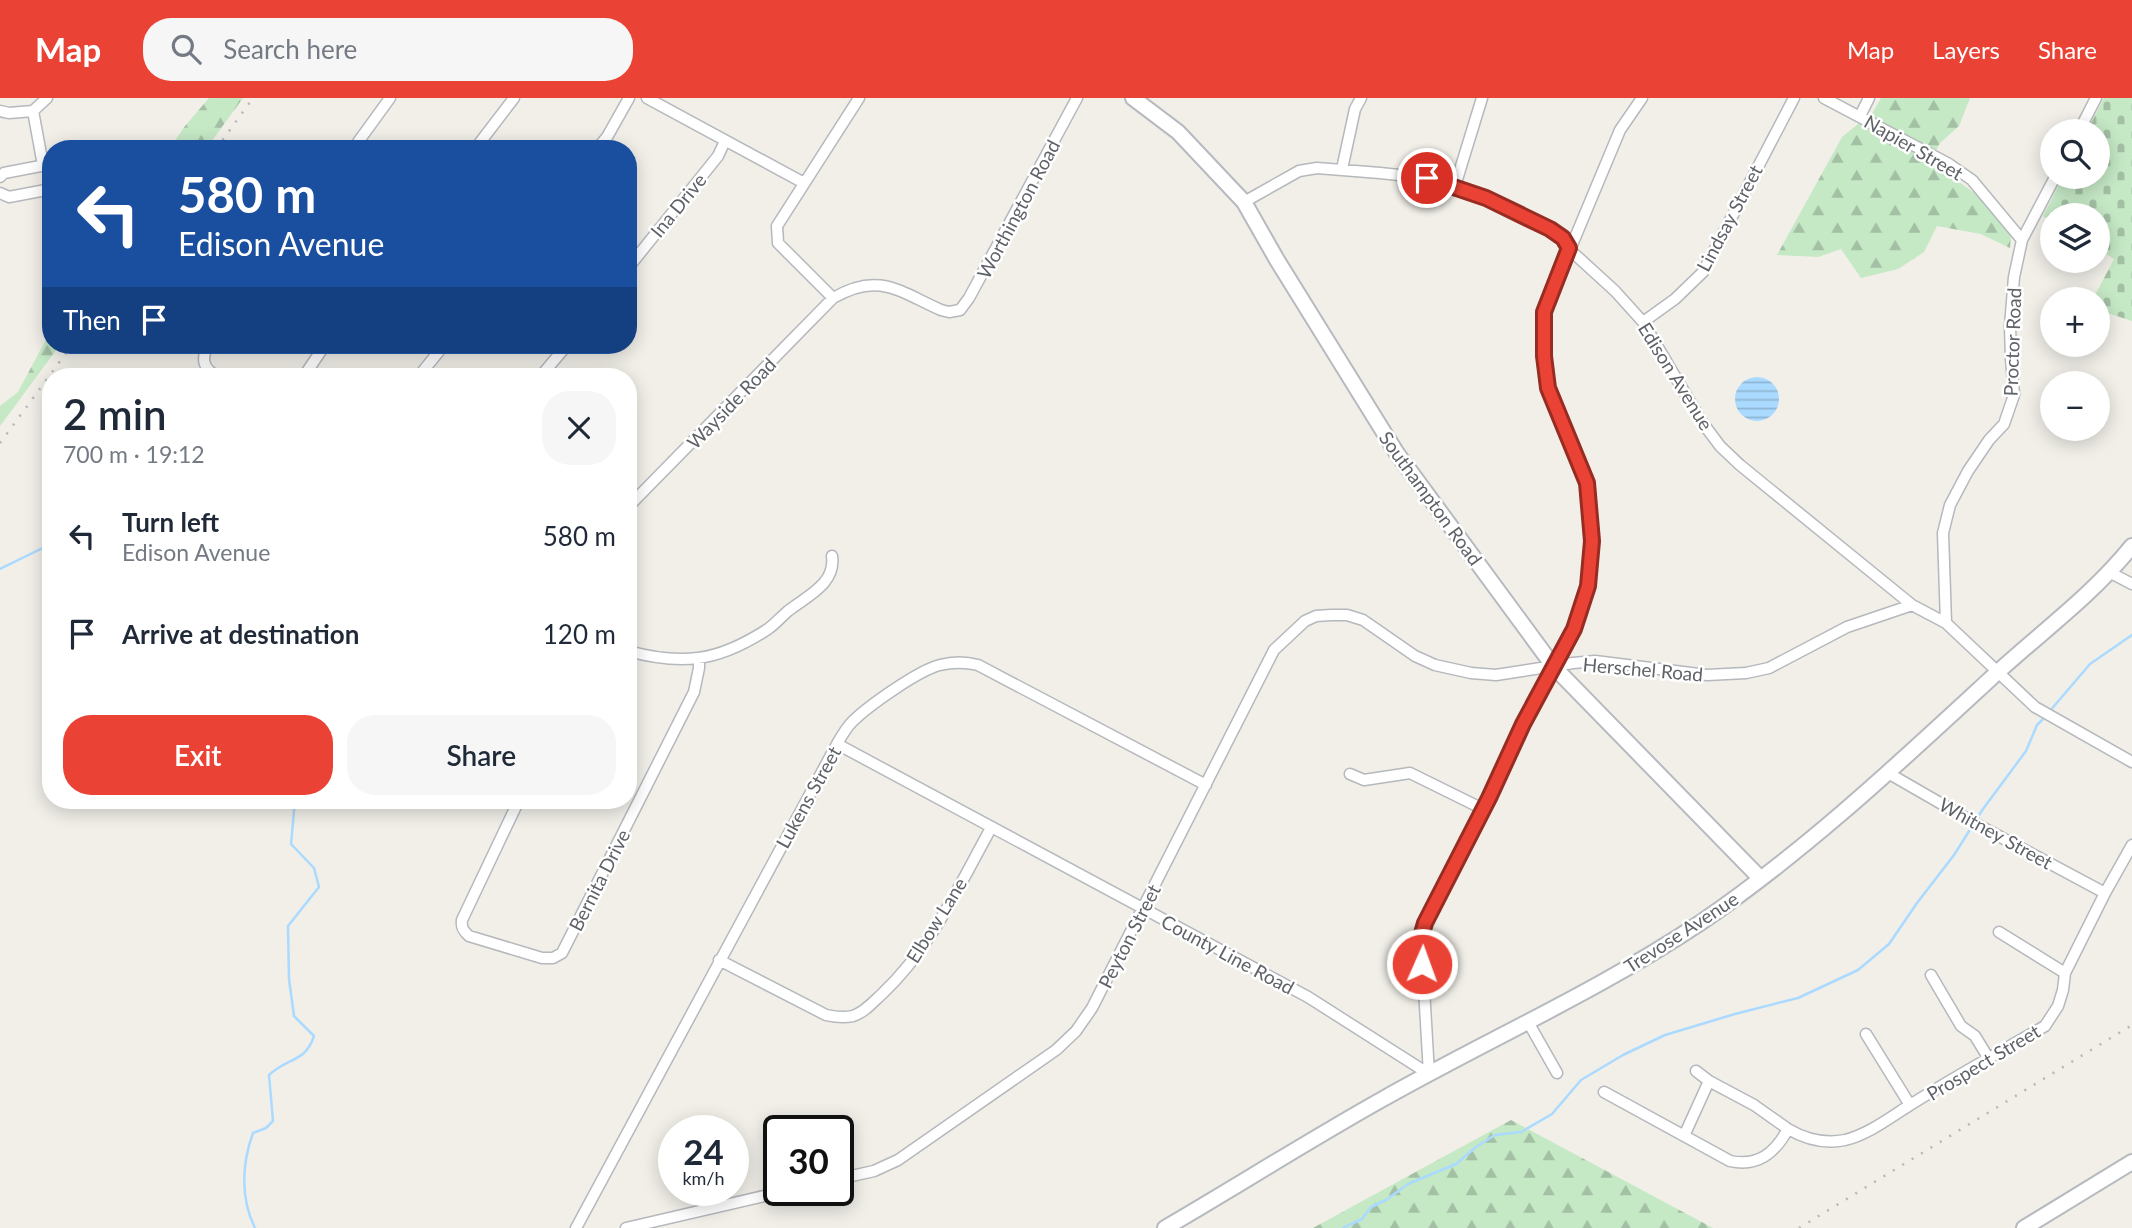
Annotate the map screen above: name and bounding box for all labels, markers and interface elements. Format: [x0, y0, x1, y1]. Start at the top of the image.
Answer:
search box [143, 18, 633, 81]
text: Map [35, 29, 101, 69]
icon: search [167, 30, 205, 68]
text: Search here [223, 33, 357, 65]
text: Map [1847, 35, 1894, 64]
text: Layers [1932, 35, 2000, 64]
text: Share [2038, 35, 2097, 64]
street label: Napier Street [1860, 109, 1968, 185]
map controls [2040, 119, 2110, 441]
button: search [2040, 119, 2110, 189]
street label: Worthington Road [972, 136, 1064, 282]
pin [1397, 148, 1457, 208]
icon: arrive [1408, 159, 1446, 197]
street label: Lindsay Street [1691, 161, 1767, 275]
text: 580 m [178, 165, 316, 223]
icon: left [63, 168, 154, 259]
street label: Ina Drive [645, 168, 711, 242]
button: layers [2040, 203, 2110, 273]
text: Edison Avenue [178, 224, 384, 263]
street label: Proctor Road [1999, 287, 2025, 397]
button: + [2040, 287, 2110, 357]
icon: arrive [135, 301, 173, 339]
text: Then [63, 304, 121, 336]
street label: Edison Avenue [1634, 318, 1718, 434]
street label: Wayside Road [682, 353, 780, 453]
button: − [2040, 371, 2110, 441]
text: 2 min [63, 389, 167, 439]
button: close [542, 391, 616, 465]
street label: Southampton Road [1375, 427, 1487, 569]
text: 700 m · 19:12 [63, 440, 205, 468]
text: Turn left [122, 506, 219, 538]
icon: left [63, 517, 101, 555]
text: 580 m [543, 520, 616, 552]
text: Edison Avenue [122, 538, 270, 566]
icon: arrive [63, 615, 101, 653]
text: Arrive at destination [122, 618, 359, 650]
text: 120 m [543, 618, 616, 650]
street label: Herschel Road [1582, 652, 1704, 686]
button: Exit [63, 715, 333, 795]
button: Share [347, 715, 616, 795]
street label: Lukens Street [771, 742, 845, 852]
street label: Whitney Street [1935, 792, 2057, 874]
street label: Bernita Drive [564, 825, 634, 935]
street label: Elbow Lane [901, 873, 971, 967]
street label: Peyton Street [1093, 880, 1165, 992]
street label: Trevose Avenue [1620, 887, 1742, 977]
street label: County Line Road [1158, 909, 1298, 999]
position arrow [1385, 927, 1459, 1001]
street label: Prospect Street [1922, 1019, 2044, 1105]
speed limit sign: 30 [763, 1115, 854, 1206]
text: 24 [683, 1130, 724, 1172]
text: km/h [682, 1167, 725, 1189]

